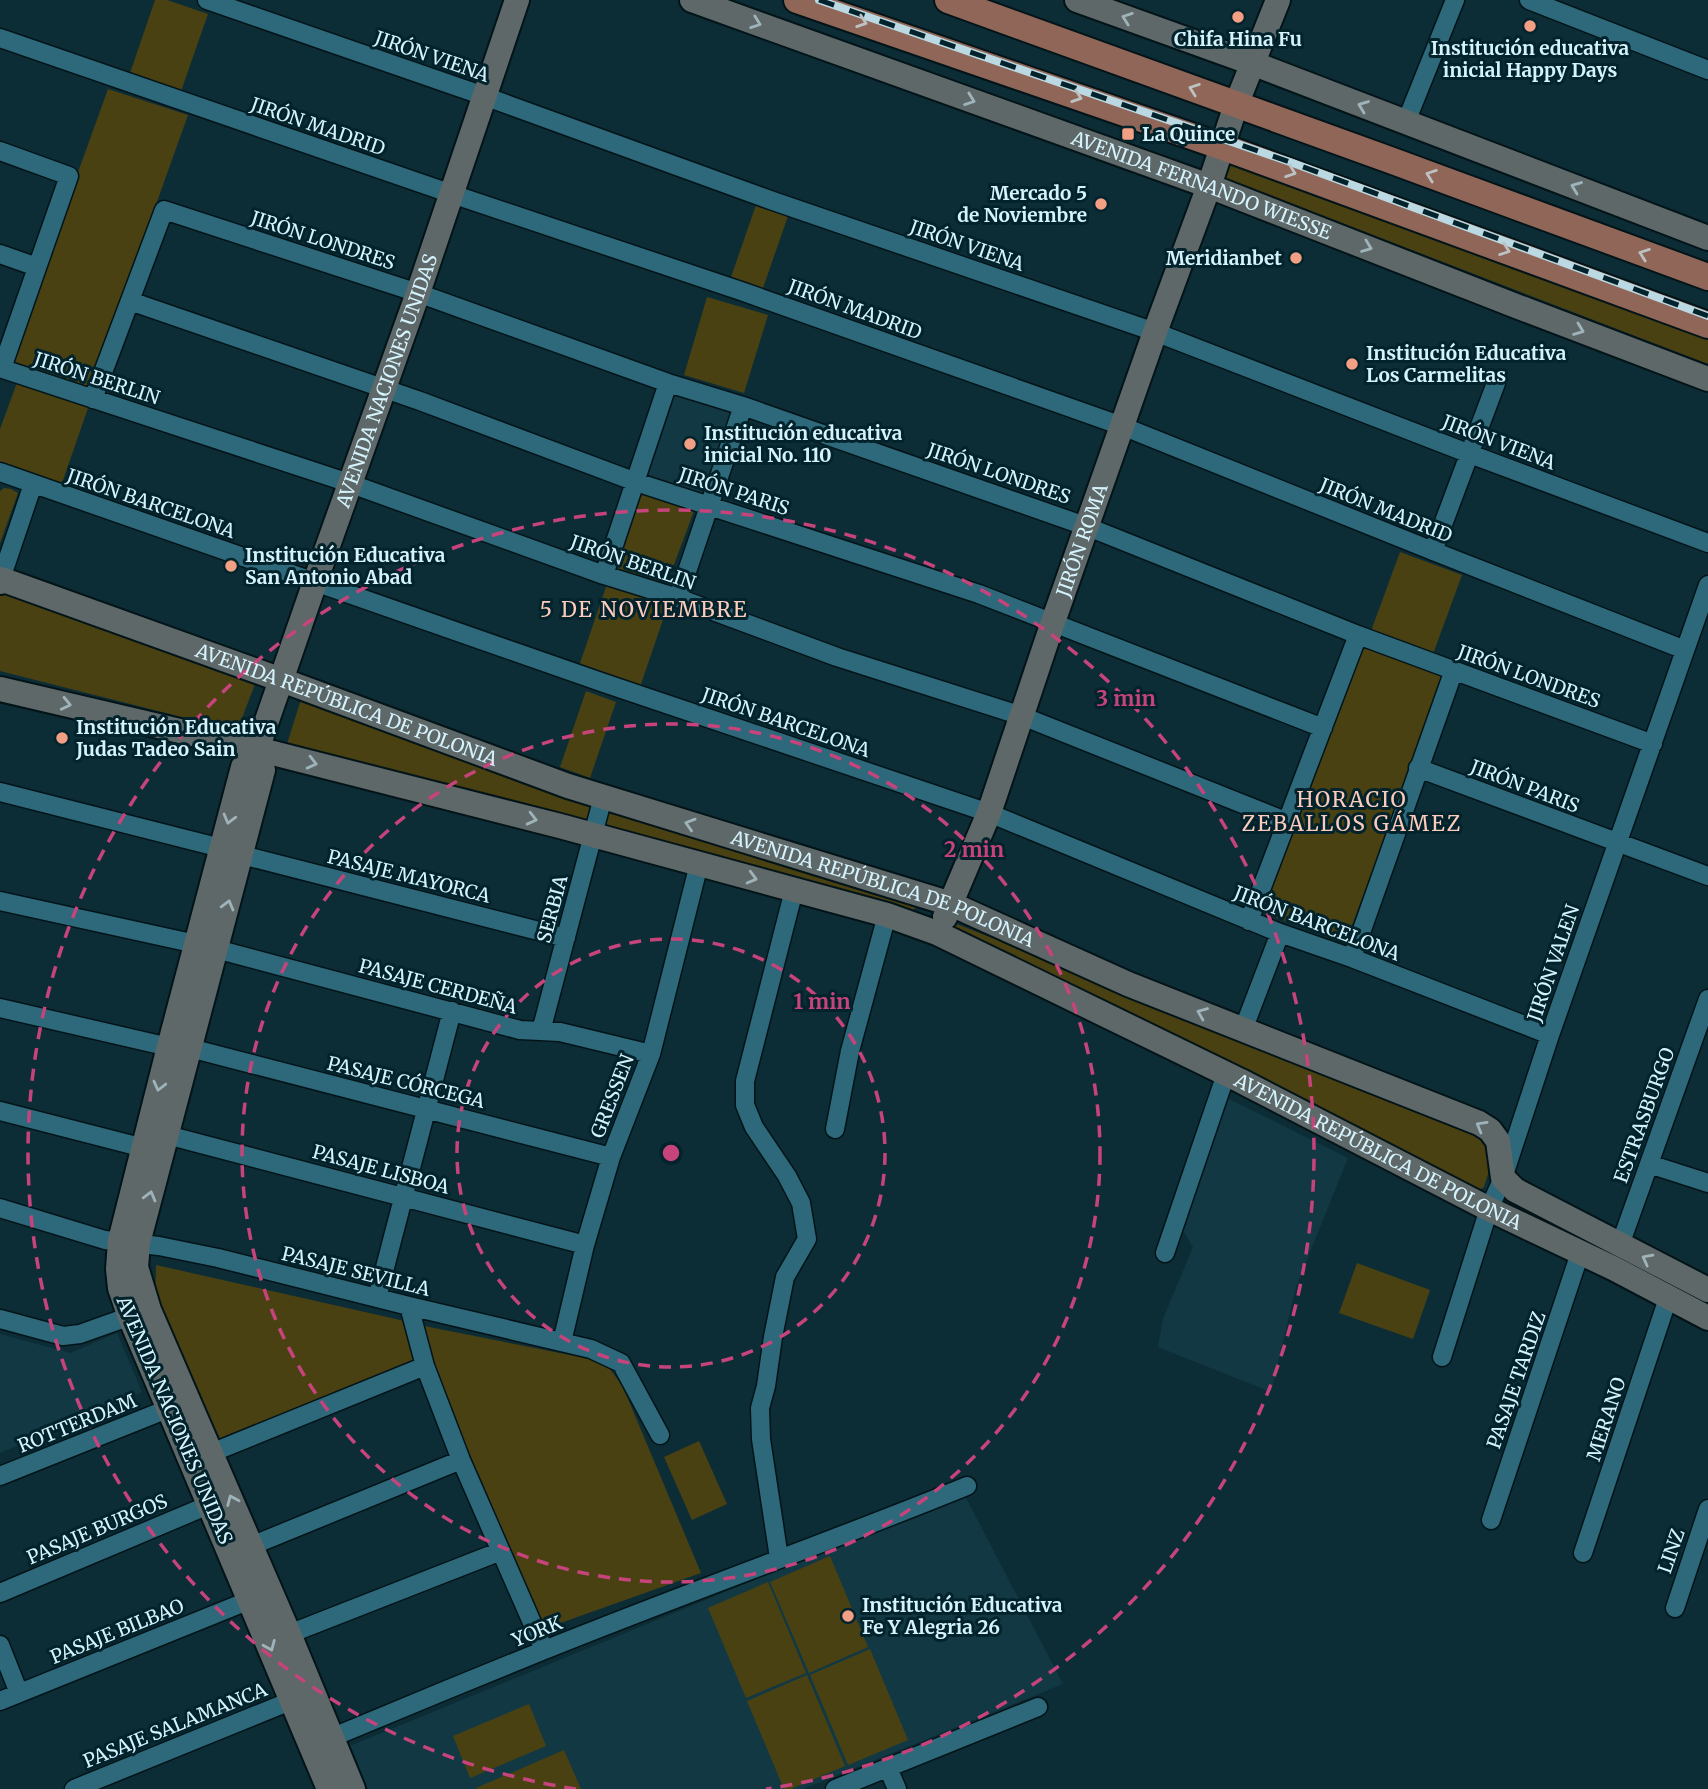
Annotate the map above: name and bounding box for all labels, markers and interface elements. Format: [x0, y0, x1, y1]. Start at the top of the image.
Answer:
marker: Chifa Hina Fu [1230, 9, 1246, 25]
one-way arrow [1121, 12, 1133, 26]
one-way arrow [855, 14, 867, 28]
one-way arrow [749, 15, 761, 29]
marker: Institución educativa inicial Happy Days [1522, 18, 1538, 34]
street label: JIRÓN VIENA [371, 25, 493, 87]
place label: Chifa Hina Fu [1174, 27, 1302, 51]
place label: Institución educativa inicial Happy Days [1431, 36, 1630, 82]
one-way arrow [1188, 84, 1200, 98]
one-way arrow [1070, 89, 1082, 103]
street label: JIRÓN MADRID [247, 91, 388, 160]
one-way arrow [963, 92, 976, 106]
one-way arrow [1358, 100, 1370, 114]
place label: La Quince [1142, 122, 1235, 146]
street label: AVENIDA FERNANDO WIESSE [1067, 125, 1335, 245]
marker: La Quince [1120, 126, 1136, 142]
one-way arrow [1285, 164, 1297, 178]
one-way arrow [1425, 169, 1437, 183]
place label: Mercado 5 de Noviembre [957, 181, 1087, 227]
one-way arrow [1570, 181, 1582, 195]
marker: Mercado 5 de Noviembre [1093, 196, 1109, 212]
street label: JIRÓN LONDRES [247, 205, 398, 275]
street label: JIRÓN VIENA [906, 214, 1028, 276]
one-way arrow [1360, 239, 1372, 253]
one-way arrow [1499, 242, 1511, 256]
place label: Meridianbet [1166, 246, 1282, 270]
one-way arrow [1638, 248, 1650, 262]
marker: Meridianbet [1288, 250, 1304, 266]
street label: AVENIDA NACIONES UNIDAS [330, 251, 442, 512]
street label: JIRÓN MADRID [784, 273, 925, 344]
one-way arrow [1572, 321, 1584, 335]
place label: Institución Educativa Los Carmelitas [1366, 341, 1567, 387]
street label: JIRÓN BERLIN [30, 346, 163, 410]
marker: Institución Educativa Los Carmelitas [1344, 356, 1360, 372]
street label: JIRÓN VIENA [1438, 409, 1560, 475]
place label: Institución educativa inicial No. 110 [704, 421, 903, 467]
marker: Institución educativa inicial No. 110 [682, 436, 698, 452]
street label: JIRÓN LONDRES [923, 437, 1074, 509]
street label: JIRÓN PARIS [675, 462, 792, 520]
street label: JIRÓN BARCELONA [63, 463, 239, 543]
street label: JIRÓN MADRID [1315, 472, 1456, 548]
street label: JIRÓN ROMA [1050, 480, 1113, 601]
street label: JIRÓN BERLIN [566, 529, 699, 595]
place label: Institución Educativa San Antonio Abad [245, 543, 446, 589]
marker: Institución Educativa San Antonio Abad [223, 558, 239, 574]
district label: 5 DE NOVIEMBRE [540, 596, 748, 623]
street label: AVENIDA REPÚBLICA DE POLONIA [192, 638, 502, 771]
street label: JIRÓN LONDRES [1453, 639, 1604, 713]
street label: JIRÓN BARCELONA [698, 682, 874, 762]
text: 3 min [1096, 685, 1156, 712]
one-way arrow [60, 696, 72, 711]
place label: Institución Educativa Judas Tadeo Sain [75, 715, 277, 761]
marker: Institución Educativa Judas Tadeo Sain [54, 730, 70, 746]
street label: JIRÓN PARIS [1466, 754, 1583, 818]
one-way arrow [305, 755, 317, 769]
district label: HORACIO ZEBALLOS GÁMEZ [1242, 786, 1462, 837]
one-way arrow [526, 811, 538, 825]
one-way arrow [223, 813, 237, 825]
one-way arrow [685, 818, 697, 833]
street label: AVENIDA REPÚBLICA DE POLONIA [727, 825, 1039, 952]
text: 2 min [944, 836, 1004, 863]
street label: PASAJE MAYORCA [325, 844, 493, 908]
one-way arrow [745, 870, 757, 885]
street label: SERBIA [531, 872, 573, 946]
street label: JIRÓN BARCELONA [1229, 880, 1404, 966]
one-way arrow [220, 899, 234, 911]
street label: JIRÓN VALEN [1521, 901, 1584, 1026]
street label: PASAJE CERDEÑA [356, 953, 520, 1019]
text: 1 min [793, 988, 851, 1015]
one-way arrow [1196, 1008, 1208, 1022]
street label: ESTRASBURGO [1608, 1044, 1680, 1186]
street label: GRESSEN [585, 1050, 639, 1141]
street label: PASAJE CÓRCEGA [325, 1051, 488, 1113]
street label: AVENIDA REPÚBLICA DE POLONIA [1230, 1067, 1526, 1235]
one-way arrow [153, 1080, 167, 1092]
one-way arrow [1475, 1121, 1488, 1134]
street label: PASAJE LISBOA [310, 1139, 453, 1199]
centre of rings [659, 1141, 683, 1165]
one-way arrow [142, 1190, 157, 1202]
street label: PASAJE SEVILLA [279, 1241, 433, 1301]
one-way arrow [1642, 1254, 1654, 1267]
street label: AVENIDA NACIONES UNIDAS [111, 1291, 238, 1548]
street label: PASAJE TARDIZ [1481, 1308, 1551, 1452]
street label: MERANO [1581, 1374, 1631, 1464]
street label: ROTTERDAM [14, 1388, 140, 1458]
street label: PASAJE BURGOS [23, 1489, 171, 1569]
one-way arrow [226, 1495, 240, 1508]
street label: LINZ [1652, 1526, 1690, 1576]
street label: PASAJE BILBAO [47, 1593, 188, 1669]
place label: Institución Educativa Fe Y Alegria 26 [862, 1593, 1063, 1639]
marker: Institución Educativa Fe Y Alegria 26 [840, 1608, 856, 1624]
street label: YORK [508, 1610, 566, 1652]
one-way arrow [262, 1639, 276, 1651]
street label: PASAJE SALAMANCA [80, 1677, 271, 1773]

